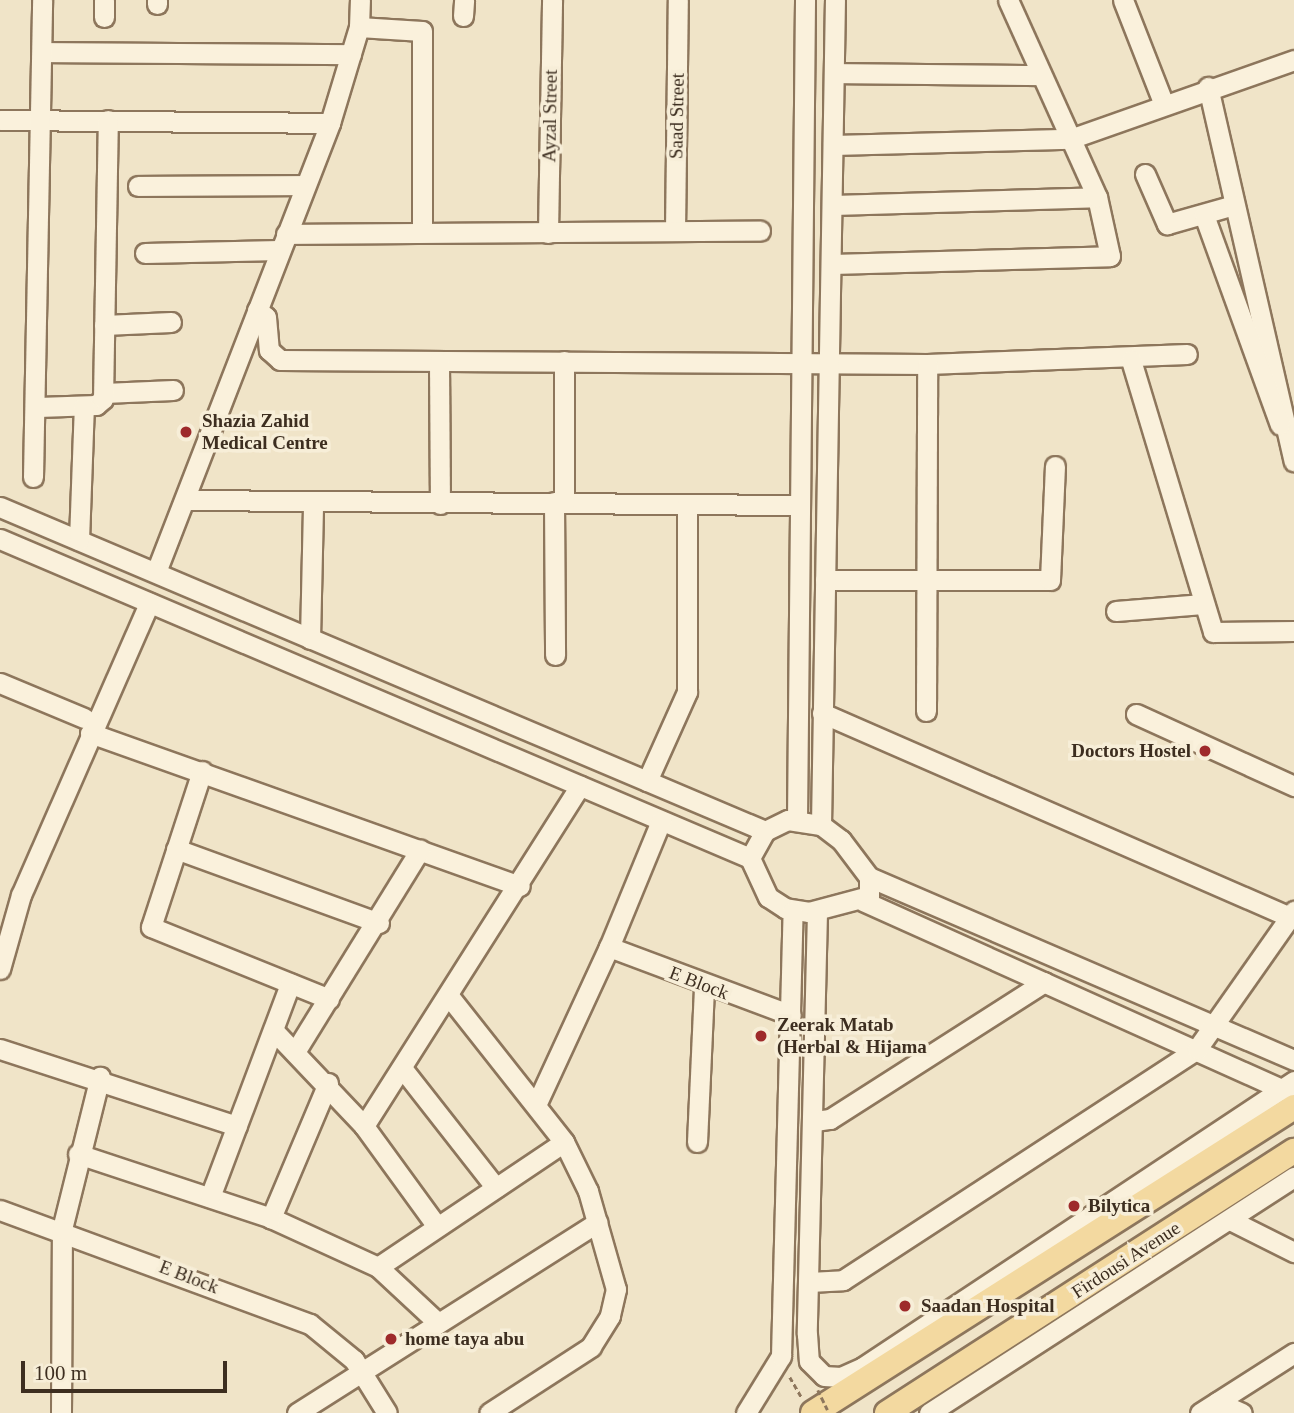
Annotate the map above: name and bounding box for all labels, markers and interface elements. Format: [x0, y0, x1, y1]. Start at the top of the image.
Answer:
street label: Ayzal Street [538, 69, 562, 163]
street label: Saad Street [665, 73, 689, 159]
place label: Shazia Zahid Medical Centre [202, 410, 328, 454]
marker: Shazia Zahid Medical Centre [176, 422, 196, 442]
place label: Doctors Hostel [1071, 740, 1191, 762]
marker: Doctors Hostel [1197, 743, 1213, 759]
street label: E Block [666, 961, 732, 1005]
place label: Zeerak Matab (Herbal & Hijama [777, 1014, 927, 1058]
marker: Zeerak Matab (Herbal & Hijama [751, 1026, 771, 1046]
place label: Bilytica [1088, 1195, 1150, 1217]
marker: Bilytica [1066, 1198, 1082, 1214]
street label: Firdousi Avenue [1067, 1216, 1185, 1304]
street label: E Block [156, 1255, 222, 1299]
place label: Saadan Hospital [921, 1295, 1055, 1317]
marker: Saadan Hospital [895, 1296, 915, 1316]
place label: home taya abu [405, 1328, 524, 1350]
marker: home taya abu [383, 1331, 399, 1347]
scale bar [24, 1346, 231, 1390]
text: 100 m [34, 1361, 87, 1385]

